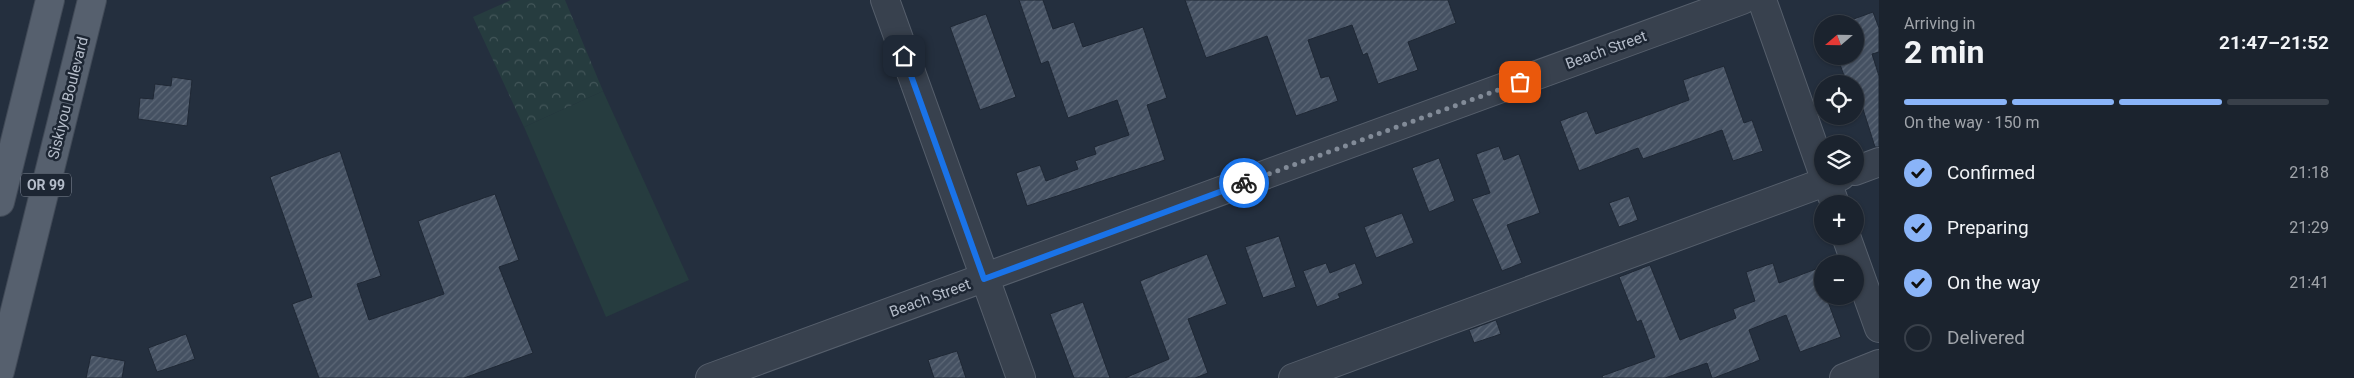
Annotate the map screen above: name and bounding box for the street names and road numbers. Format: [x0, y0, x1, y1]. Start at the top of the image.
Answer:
street label: Beach Street [1563, 27, 1649, 73]
street label: Siskiyou Boulevard [44, 35, 92, 161]
road number: OR 99 [21, 174, 71, 196]
street label: Beach Street [887, 275, 973, 321]

